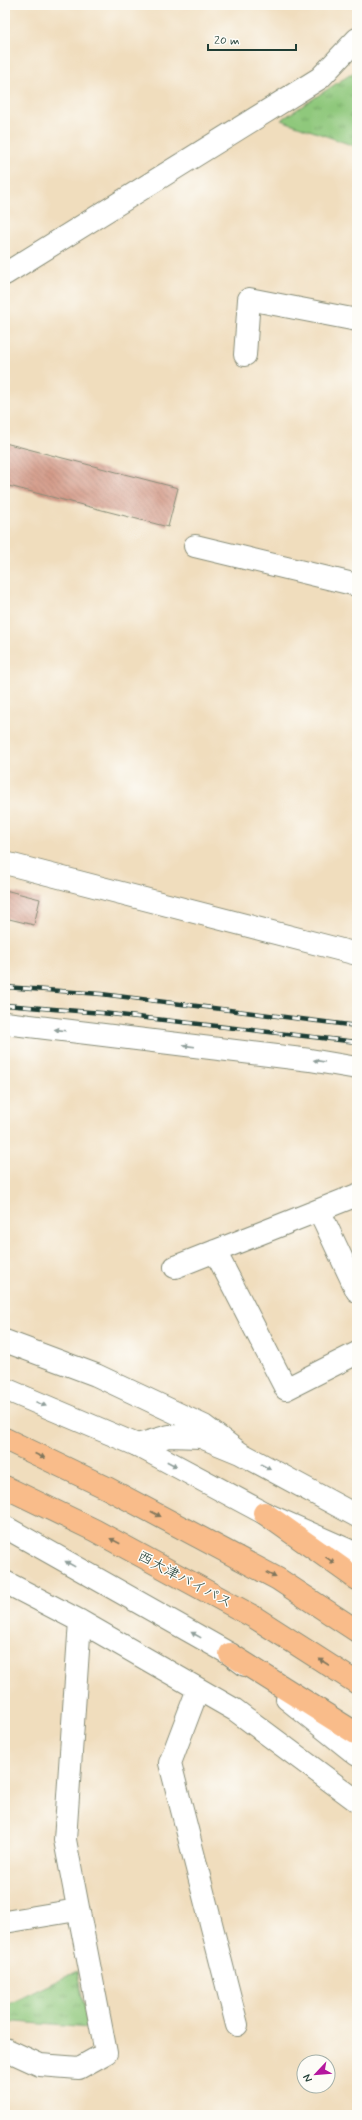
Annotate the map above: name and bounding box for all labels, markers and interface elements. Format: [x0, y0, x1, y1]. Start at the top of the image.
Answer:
scale bar [208, 26, 296, 52]
text: 20 m [214, 33, 240, 49]
one-way arrow [54, 1027, 66, 1033]
one-way arrow [183, 1042, 196, 1049]
one-way arrow [312, 1058, 325, 1064]
one-way arrow [35, 1402, 47, 1408]
one-way arrow [35, 1453, 46, 1459]
one-way arrow [166, 1460, 178, 1467]
one-way arrow [260, 1464, 272, 1470]
one-way arrow [151, 1511, 162, 1517]
one-way arrow [109, 1538, 121, 1545]
street label: 西大津バイパス [134, 1546, 235, 1613]
one-way arrow [325, 1556, 335, 1564]
one-way arrow [65, 1561, 76, 1568]
one-way arrow [265, 1572, 277, 1579]
one-way arrow [190, 1631, 202, 1638]
one-way arrow [319, 1658, 329, 1666]
north arrow [296, 2054, 336, 2094]
text: N [300, 2072, 316, 2084]

